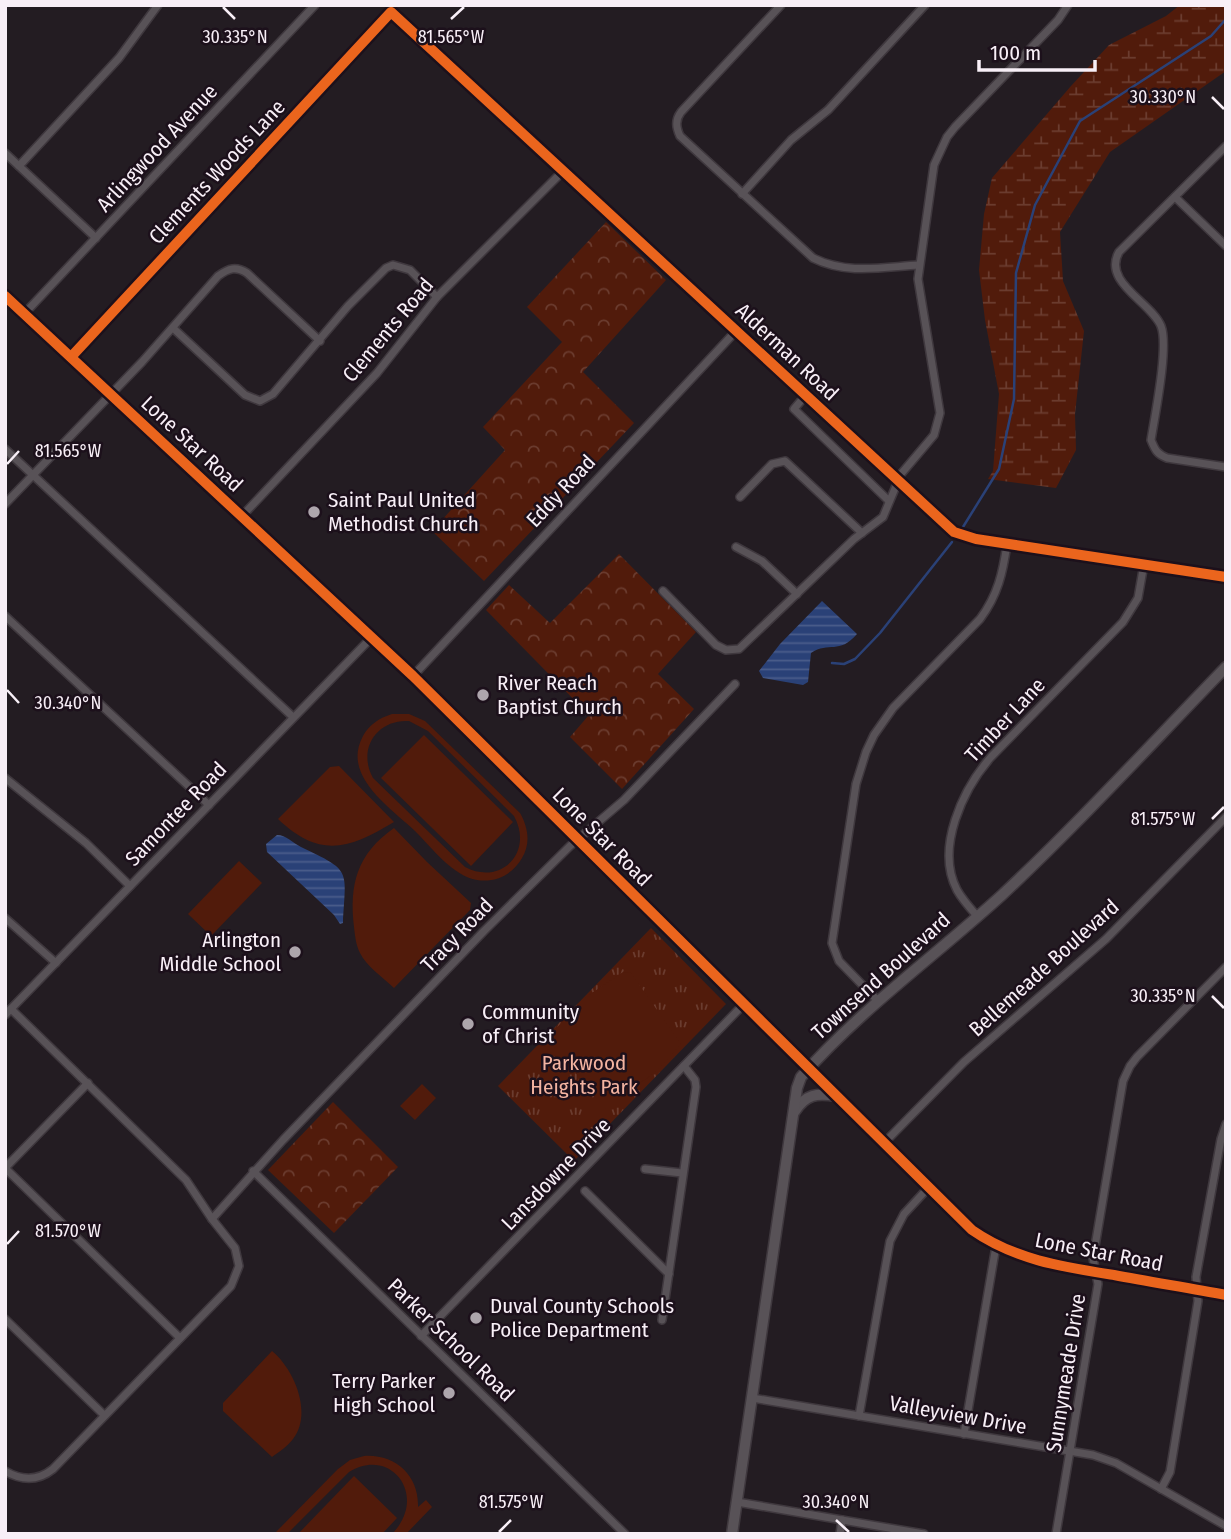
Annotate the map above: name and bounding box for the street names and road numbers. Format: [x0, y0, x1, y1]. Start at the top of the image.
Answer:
street label: Arlingwood Avenue [91, 79, 223, 217]
street label: Clements Woods Lane [143, 94, 291, 250]
street label: Clements Road [337, 273, 439, 387]
street label: Alderman Road [730, 298, 844, 406]
street label: Lone Star Road [136, 390, 248, 498]
street label: Eddy Road [521, 449, 601, 533]
street label: Timber Lane [959, 672, 1051, 768]
street label: Samontee Road [120, 757, 232, 871]
street label: Lone Star Road [547, 782, 657, 892]
street label: Tracy Road [415, 893, 499, 977]
street label: Bellemeade Boulevard [964, 894, 1124, 1042]
street label: Townsend Boulevard [806, 907, 956, 1045]
street label: Lansdowne Drive [496, 1112, 616, 1236]
street label: Lone Star Road [1033, 1227, 1165, 1277]
street label: Parker School Road [382, 1273, 520, 1407]
street label: Sunnymeade Drive [1041, 1292, 1091, 1454]
street label: Valleyview Drive [887, 1390, 1029, 1440]

